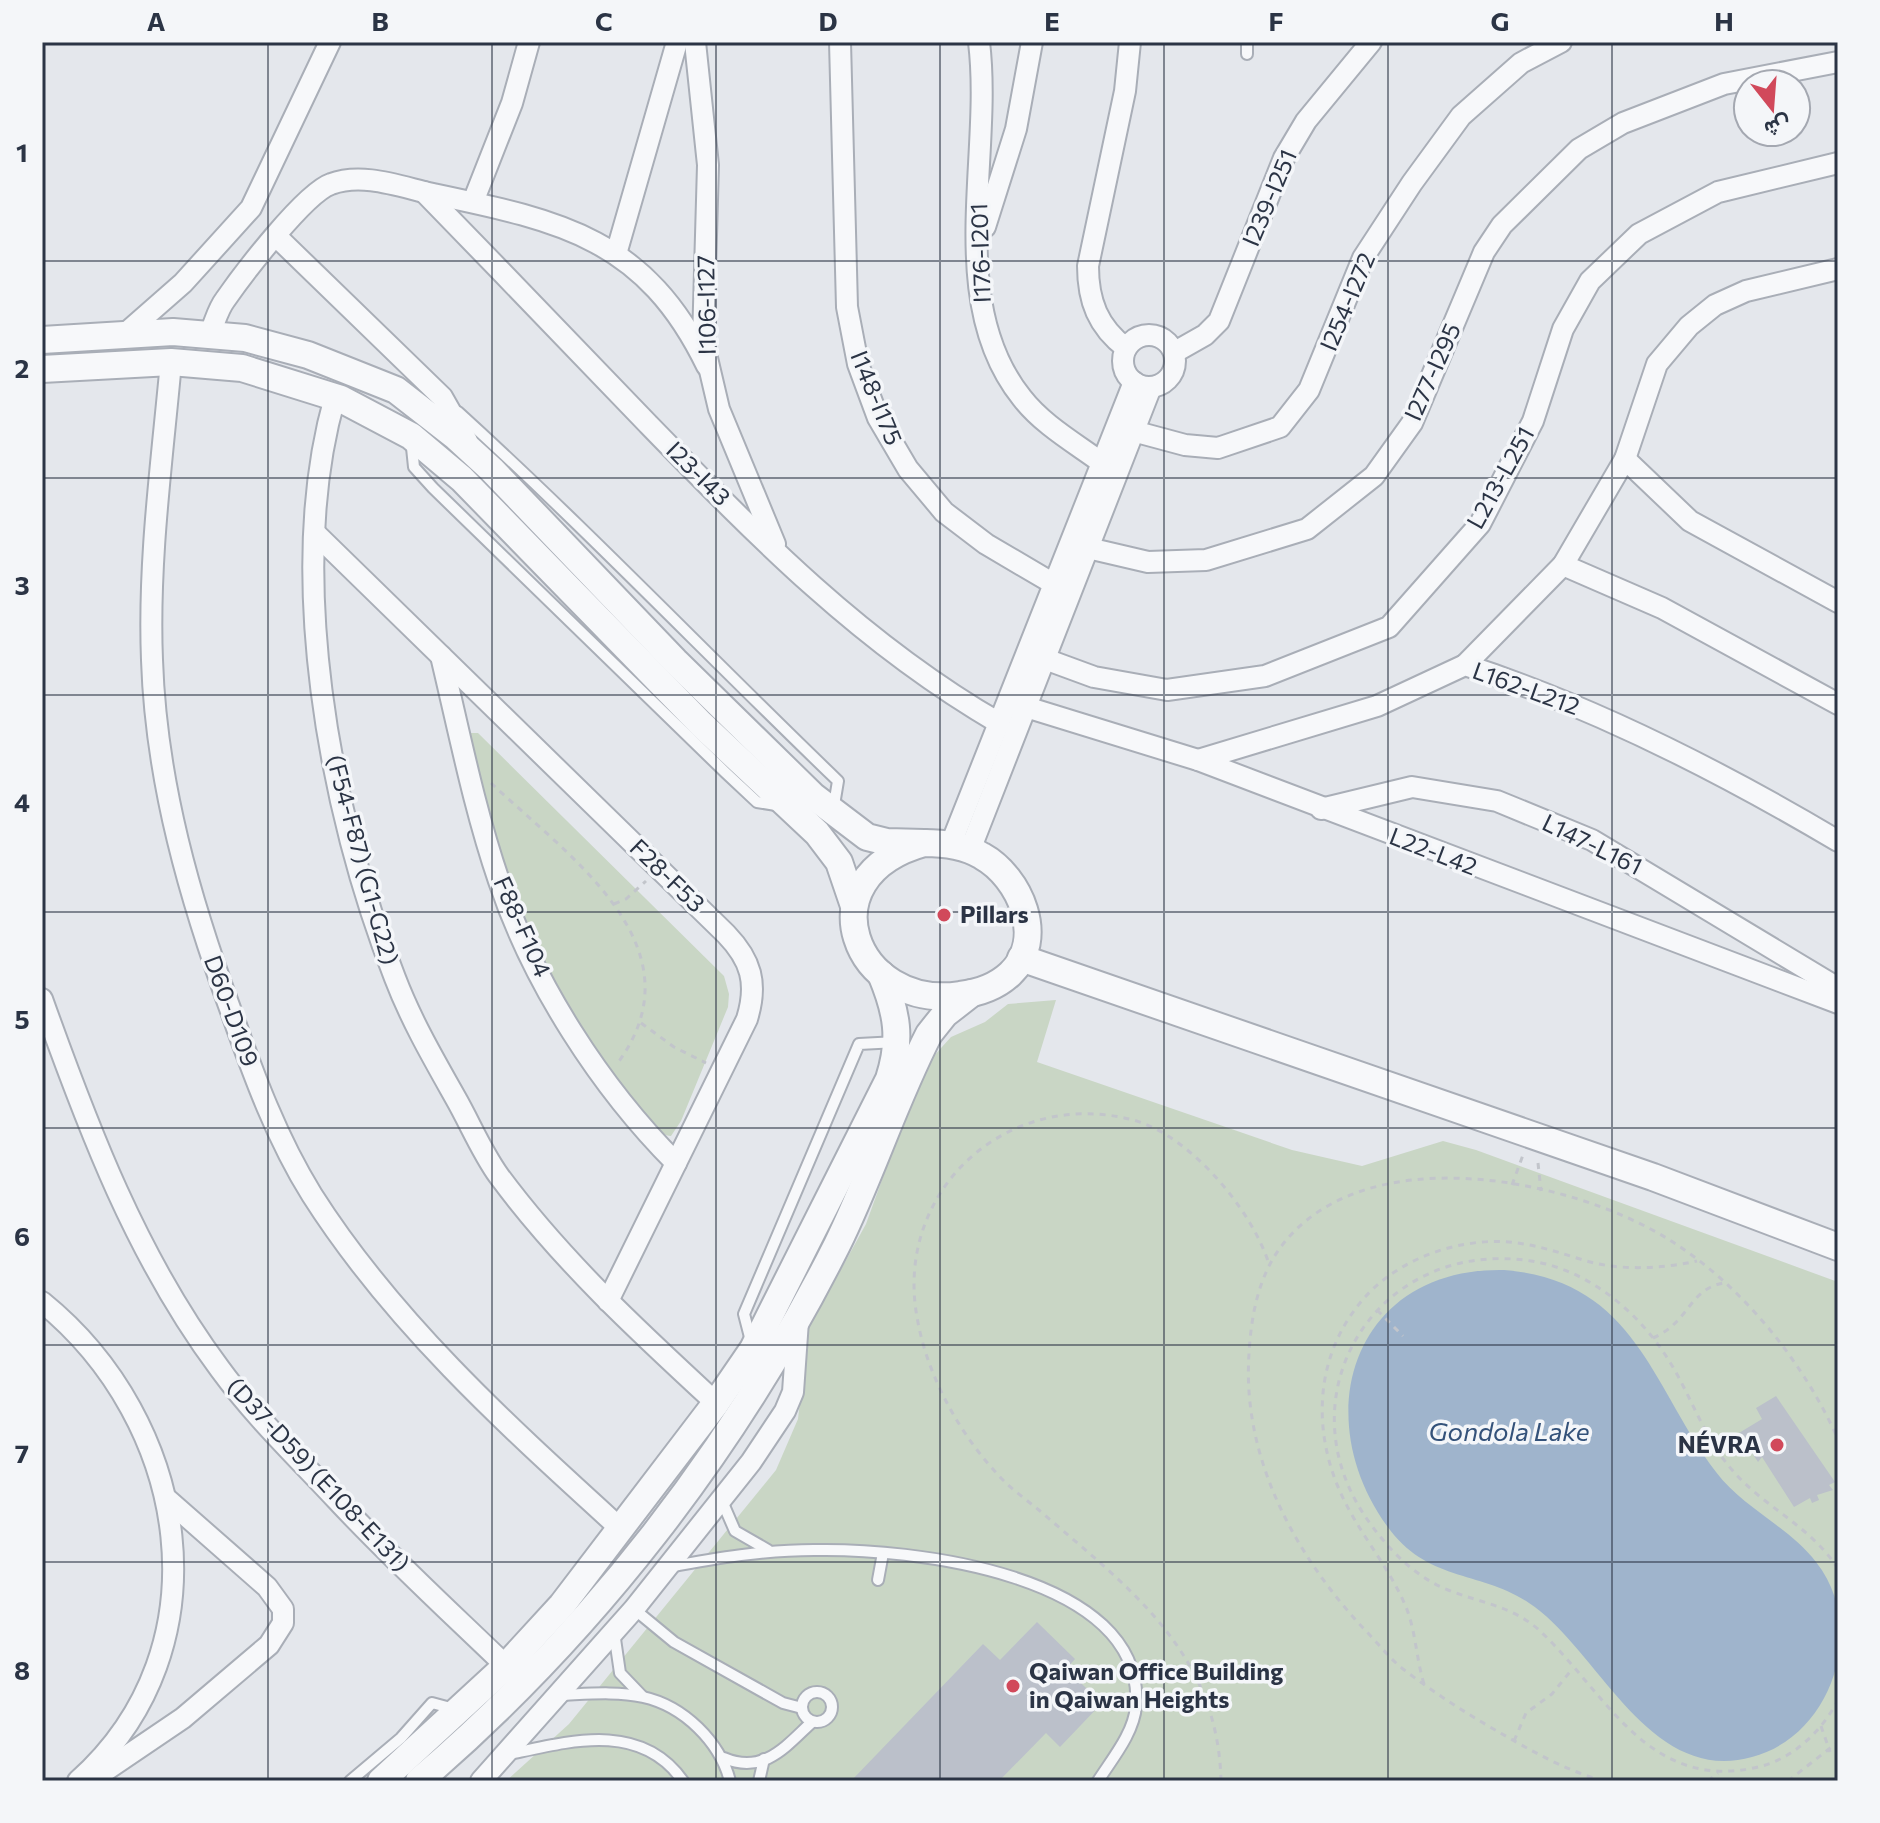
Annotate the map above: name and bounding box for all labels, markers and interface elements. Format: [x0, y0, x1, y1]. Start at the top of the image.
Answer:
text: A [147, 5, 166, 36]
text: B [371, 5, 389, 36]
text: C [595, 5, 613, 36]
text: D [818, 5, 838, 36]
text: E [1044, 5, 1060, 36]
text: F [1268, 5, 1284, 36]
text: G [1491, 5, 1509, 36]
text: H [1714, 5, 1734, 36]
north arrow [1732, 68, 1812, 148]
text: ش [1761, 110, 1795, 144]
text: 1 [16, 136, 28, 167]
street label: I239-I251 [1235, 145, 1302, 250]
street label: I176-I201 [963, 202, 996, 304]
street label: I254-I272 [1313, 248, 1380, 355]
street label: I106-I127 [690, 255, 721, 355]
street label: I277-I295 [1397, 318, 1466, 425]
street label: I148-I175 [845, 346, 909, 449]
text: 2 [15, 352, 29, 383]
street label: L213-L251 [1460, 421, 1540, 533]
street label: I23-I43 [661, 435, 737, 511]
text: 3 [14, 569, 30, 600]
street label: L162-L212 [1469, 655, 1584, 720]
street label: (F54-F87) (G1-G22) [322, 752, 405, 968]
text: 4 [14, 786, 30, 817]
street label: L147-L161 [1538, 807, 1647, 880]
street label: L22-L42 [1386, 821, 1481, 881]
street label: F28-F53 [625, 832, 712, 918]
street label: F88-F104 [488, 872, 558, 981]
place label: Pillars [960, 899, 1029, 928]
marker: Pillars [935, 906, 953, 924]
street label: D60-D109 [199, 951, 266, 1070]
text: 5 [14, 1003, 30, 1034]
text: 6 [14, 1220, 30, 1251]
street label: (D37-D59) (E108-E131) [222, 1371, 416, 1577]
water label: Gondola Lake [1429, 1415, 1590, 1446]
place label: NÉVRA [1678, 1429, 1761, 1458]
marker: NÉVRA [1768, 1436, 1786, 1454]
text: 7 [15, 1437, 29, 1468]
text: 8 [14, 1654, 30, 1685]
place label: Qaiwan Office Building in Qaiwan Heights [1029, 1656, 1283, 1713]
marker: Qaiwan Office Building in Qaiwan Heights [1004, 1677, 1022, 1695]

